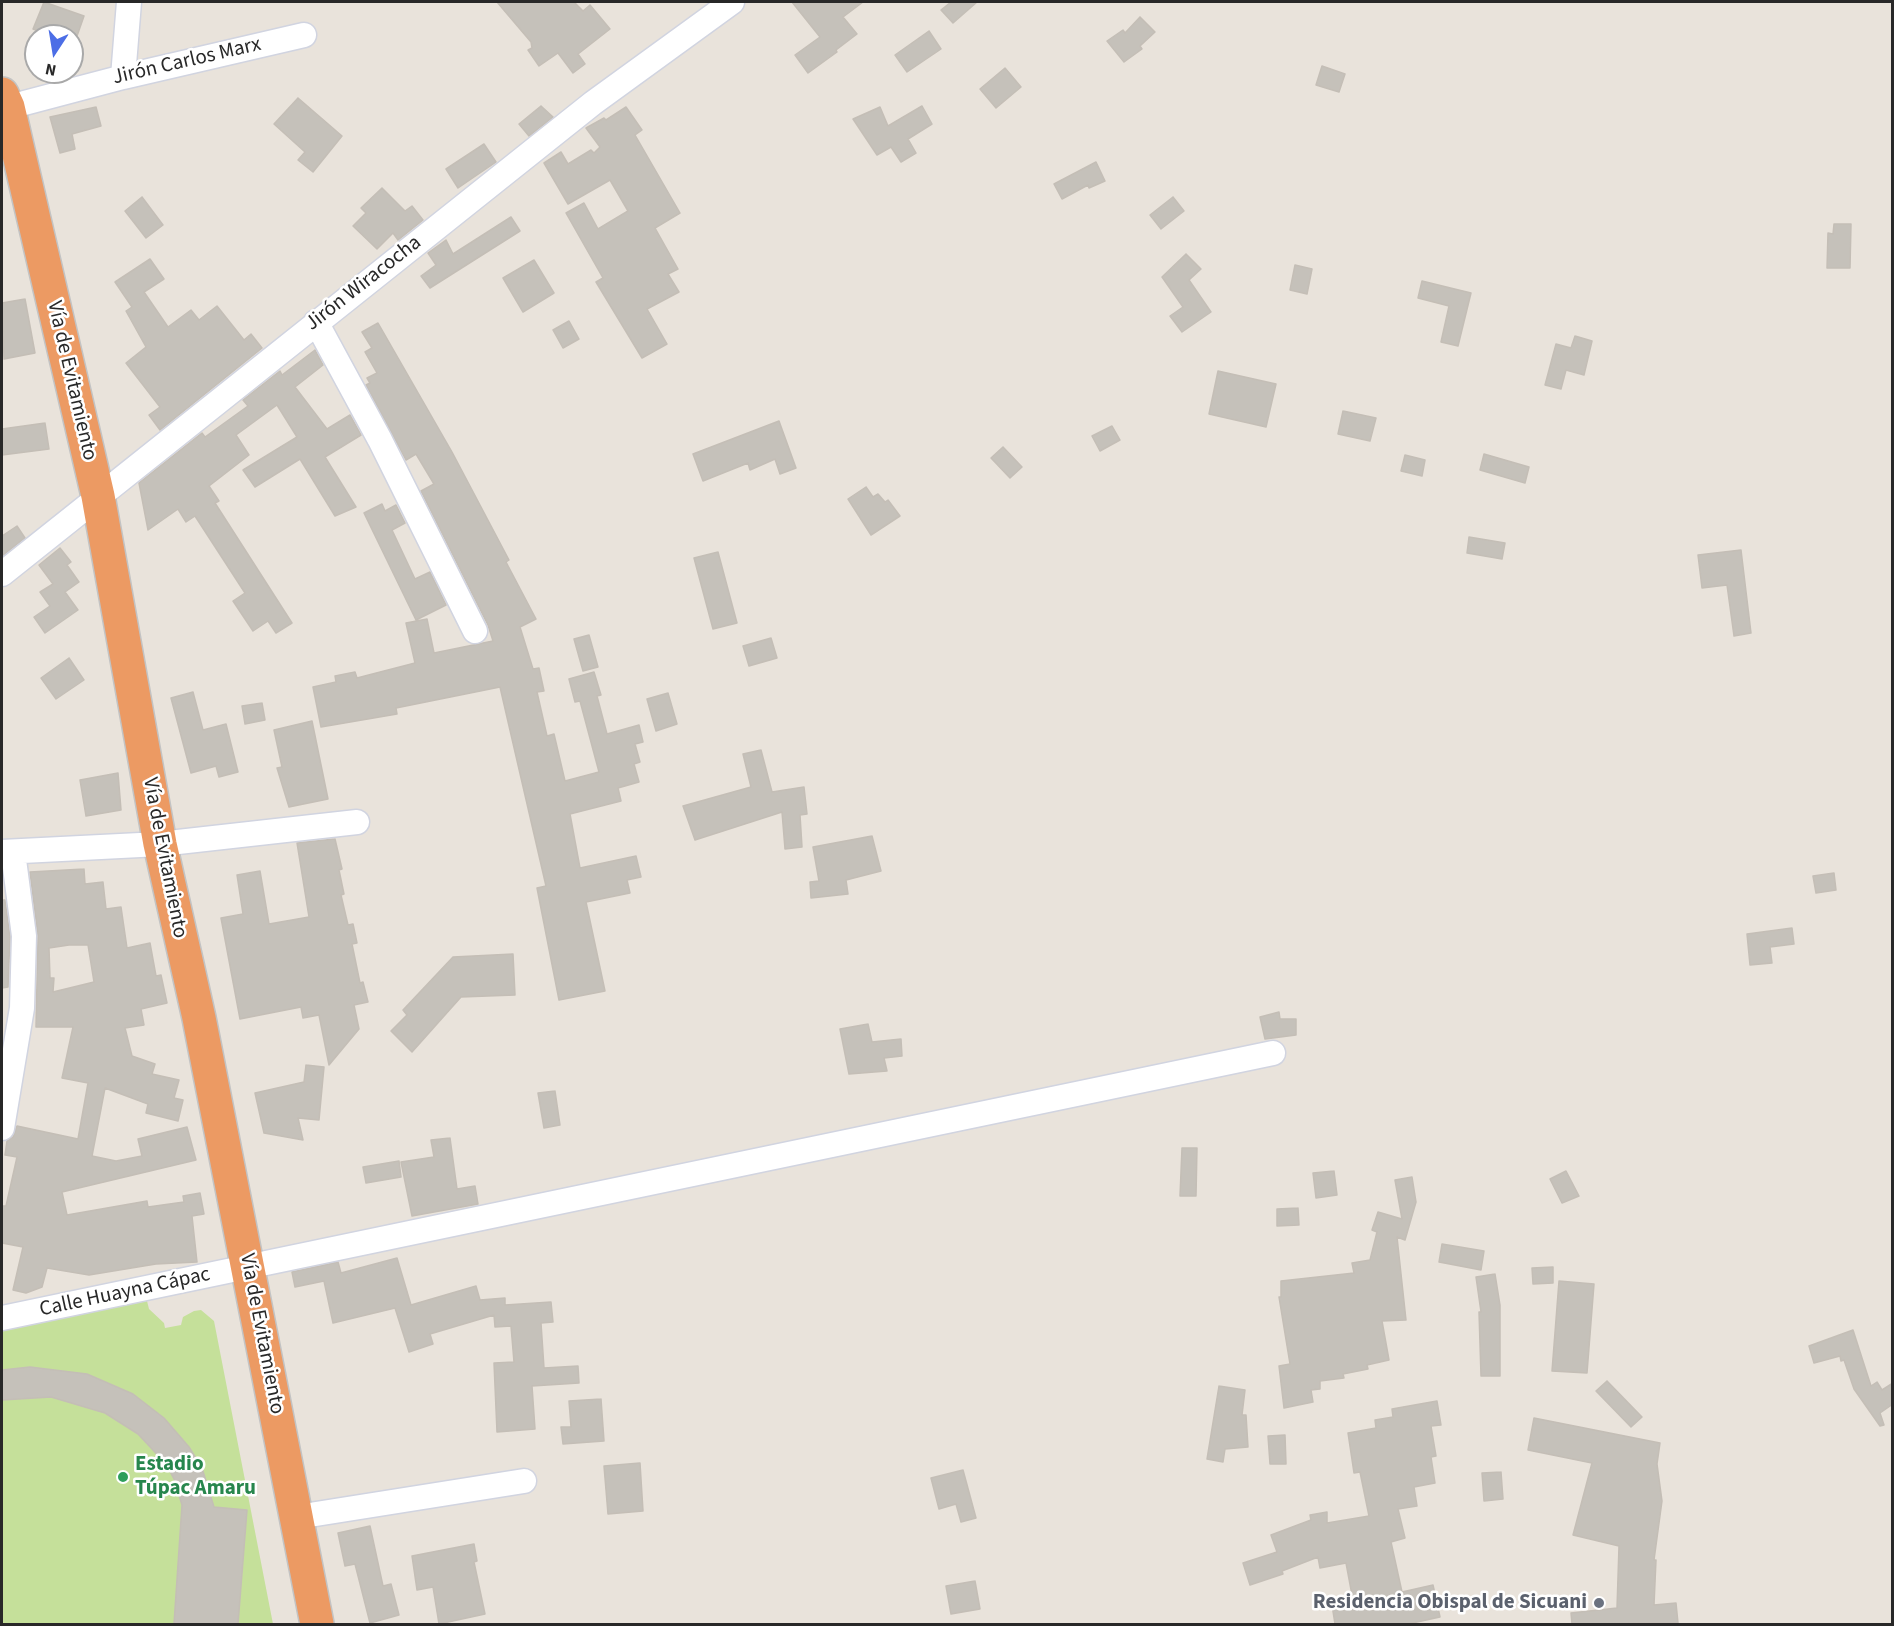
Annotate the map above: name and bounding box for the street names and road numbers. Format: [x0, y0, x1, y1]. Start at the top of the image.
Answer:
street label: Jirón Carlos Marx [110, 33, 264, 91]
street label: Jirón Wiracocha [301, 231, 427, 337]
street label: Vía de Evitamiento [40, 299, 102, 463]
street label: Vía de Evitamiento [136, 776, 192, 940]
street label: Vía de Evitamiento [233, 1252, 289, 1416]
street label: Calle Huayna Cápac [37, 1263, 213, 1323]

